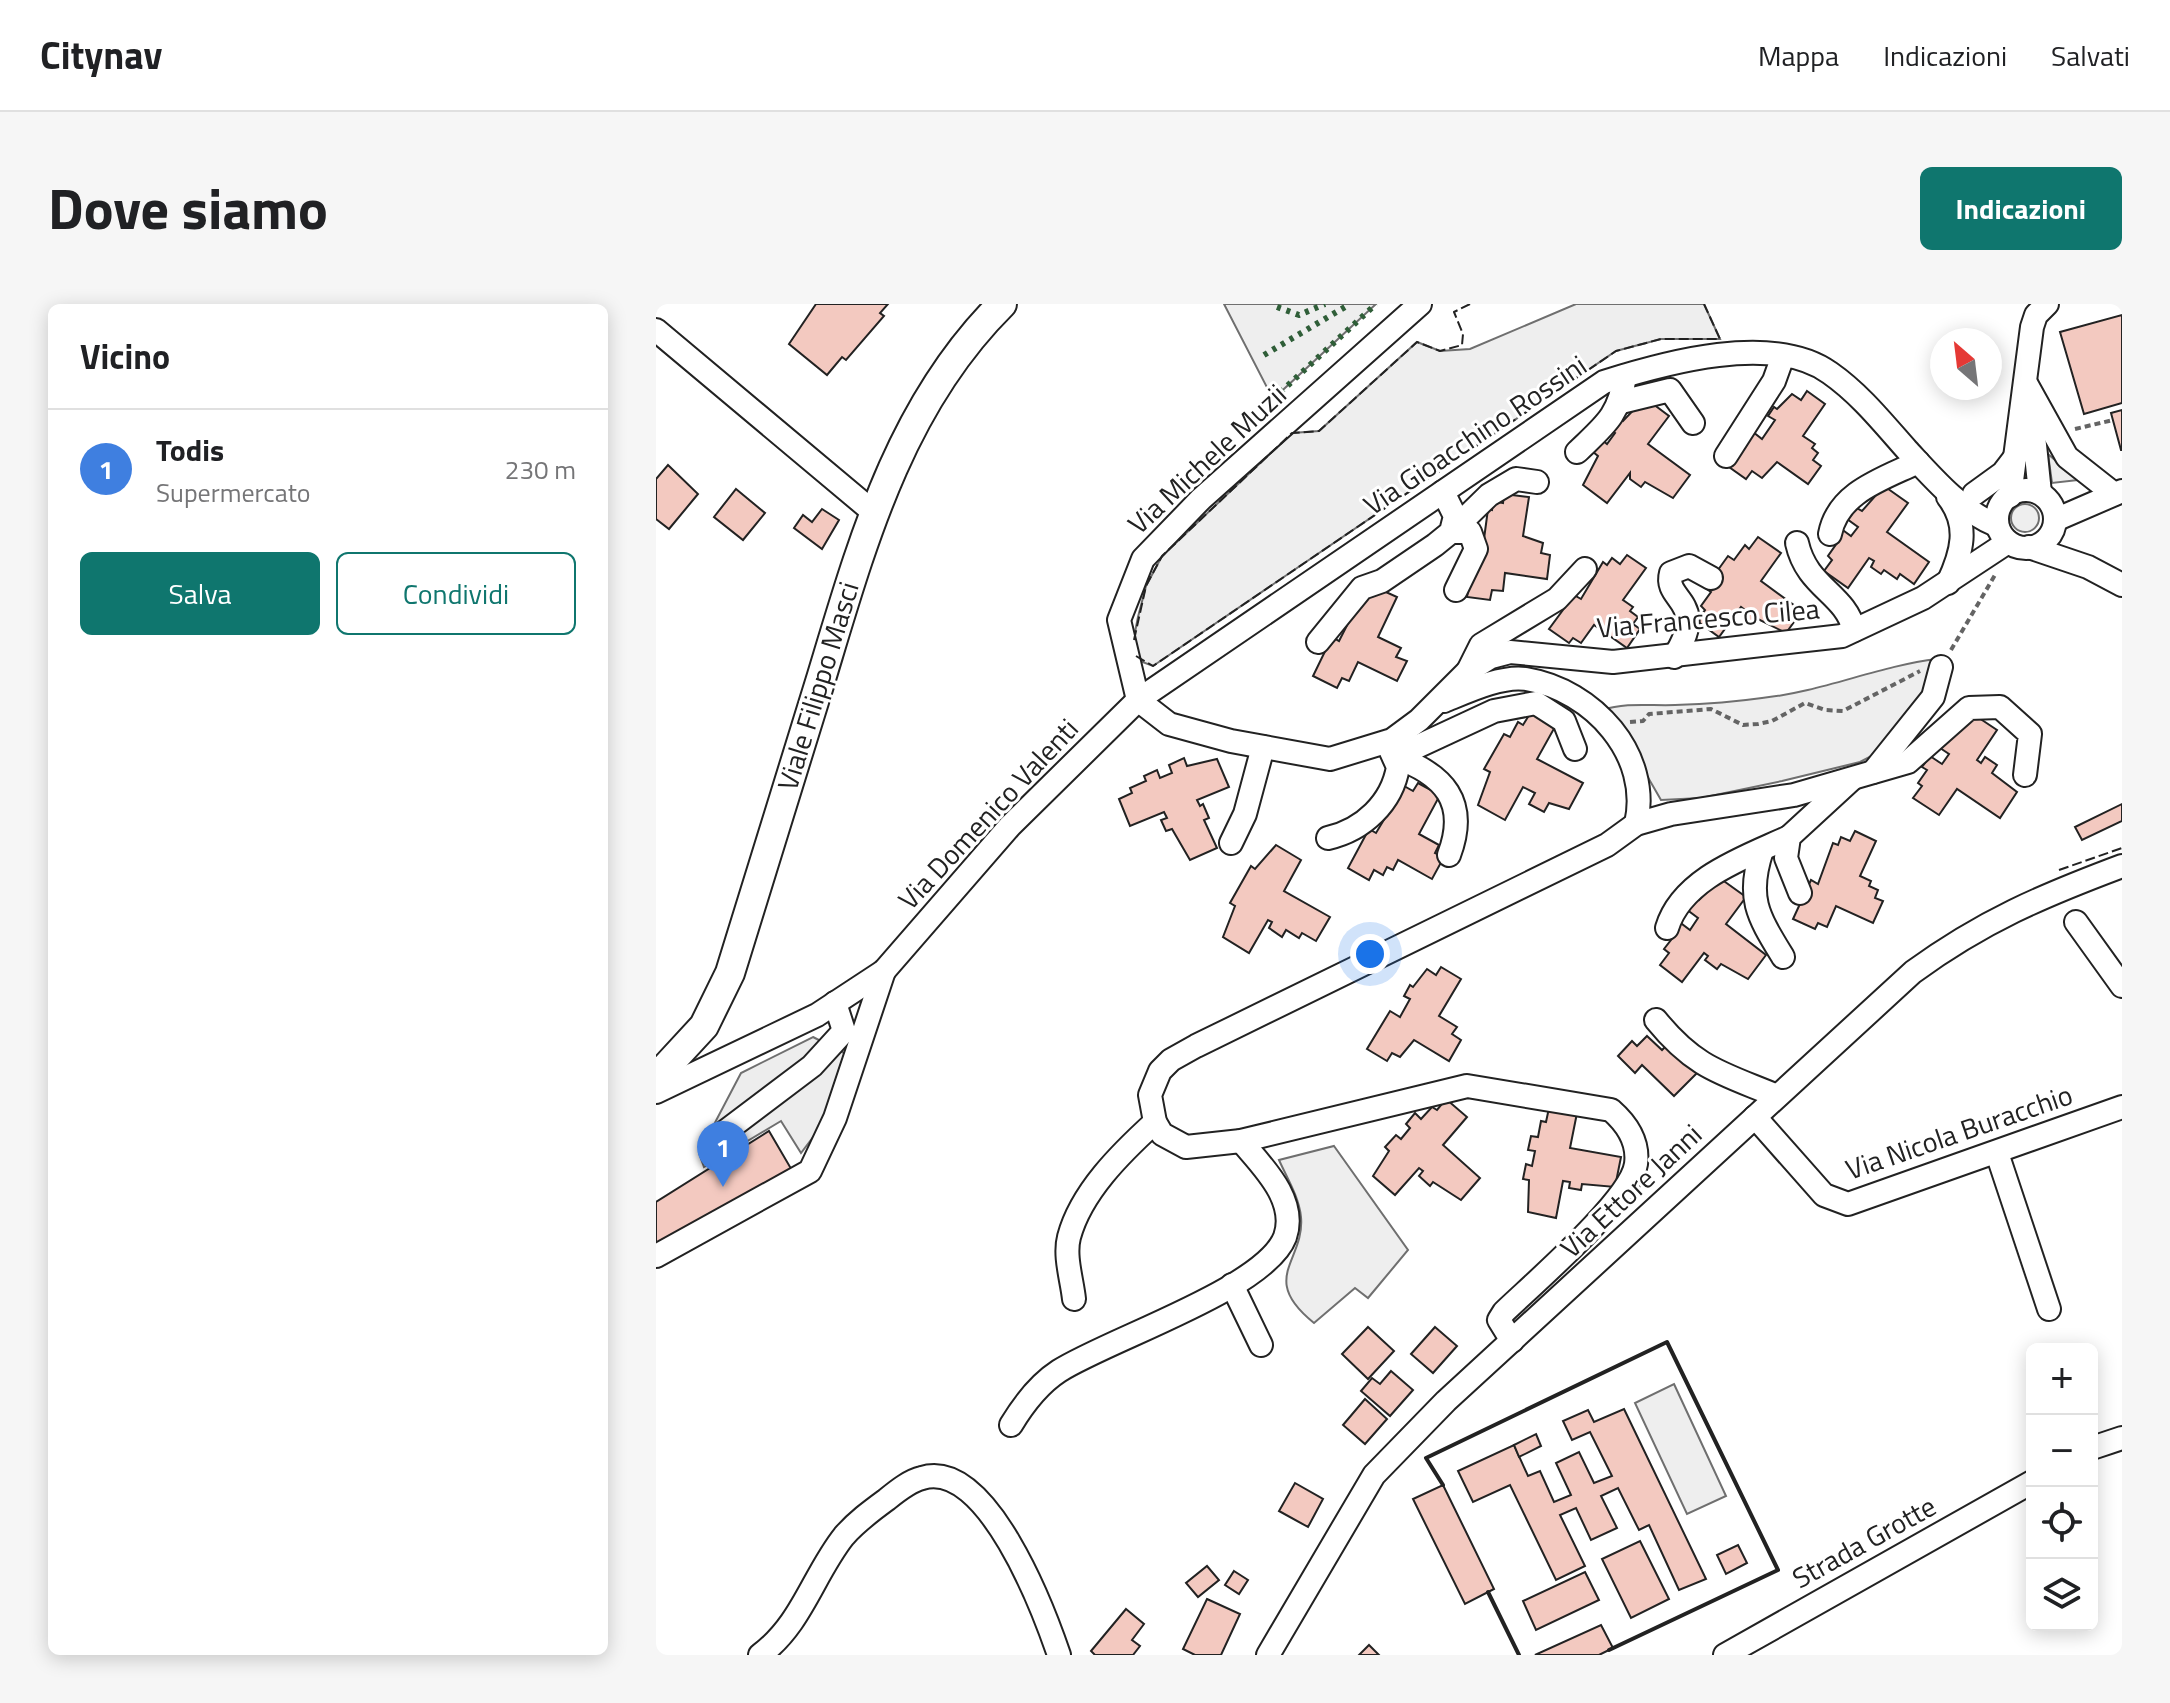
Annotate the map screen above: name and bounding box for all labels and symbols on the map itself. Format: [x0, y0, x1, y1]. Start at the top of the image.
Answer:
north arrow [1930, 328, 2002, 400]
street label: Via Gioacchino Rossini [1354, 344, 1595, 525]
street label: Via Michele Muzii [1117, 373, 1296, 544]
street label: Viale Filippo Masci [765, 576, 870, 795]
street label: Via Francesco Cilea [1595, 586, 1821, 649]
street label: Via Domenico Valenti [887, 708, 1088, 919]
your location [1350, 934, 1390, 974]
street label: Via Nicola Buracchio [1840, 1073, 2078, 1190]
street label: Via Ettore Janni [1550, 1113, 1711, 1268]
pin: 1 [697, 1121, 749, 1187]
street label: Strada Grotte [1784, 1484, 1944, 1599]

